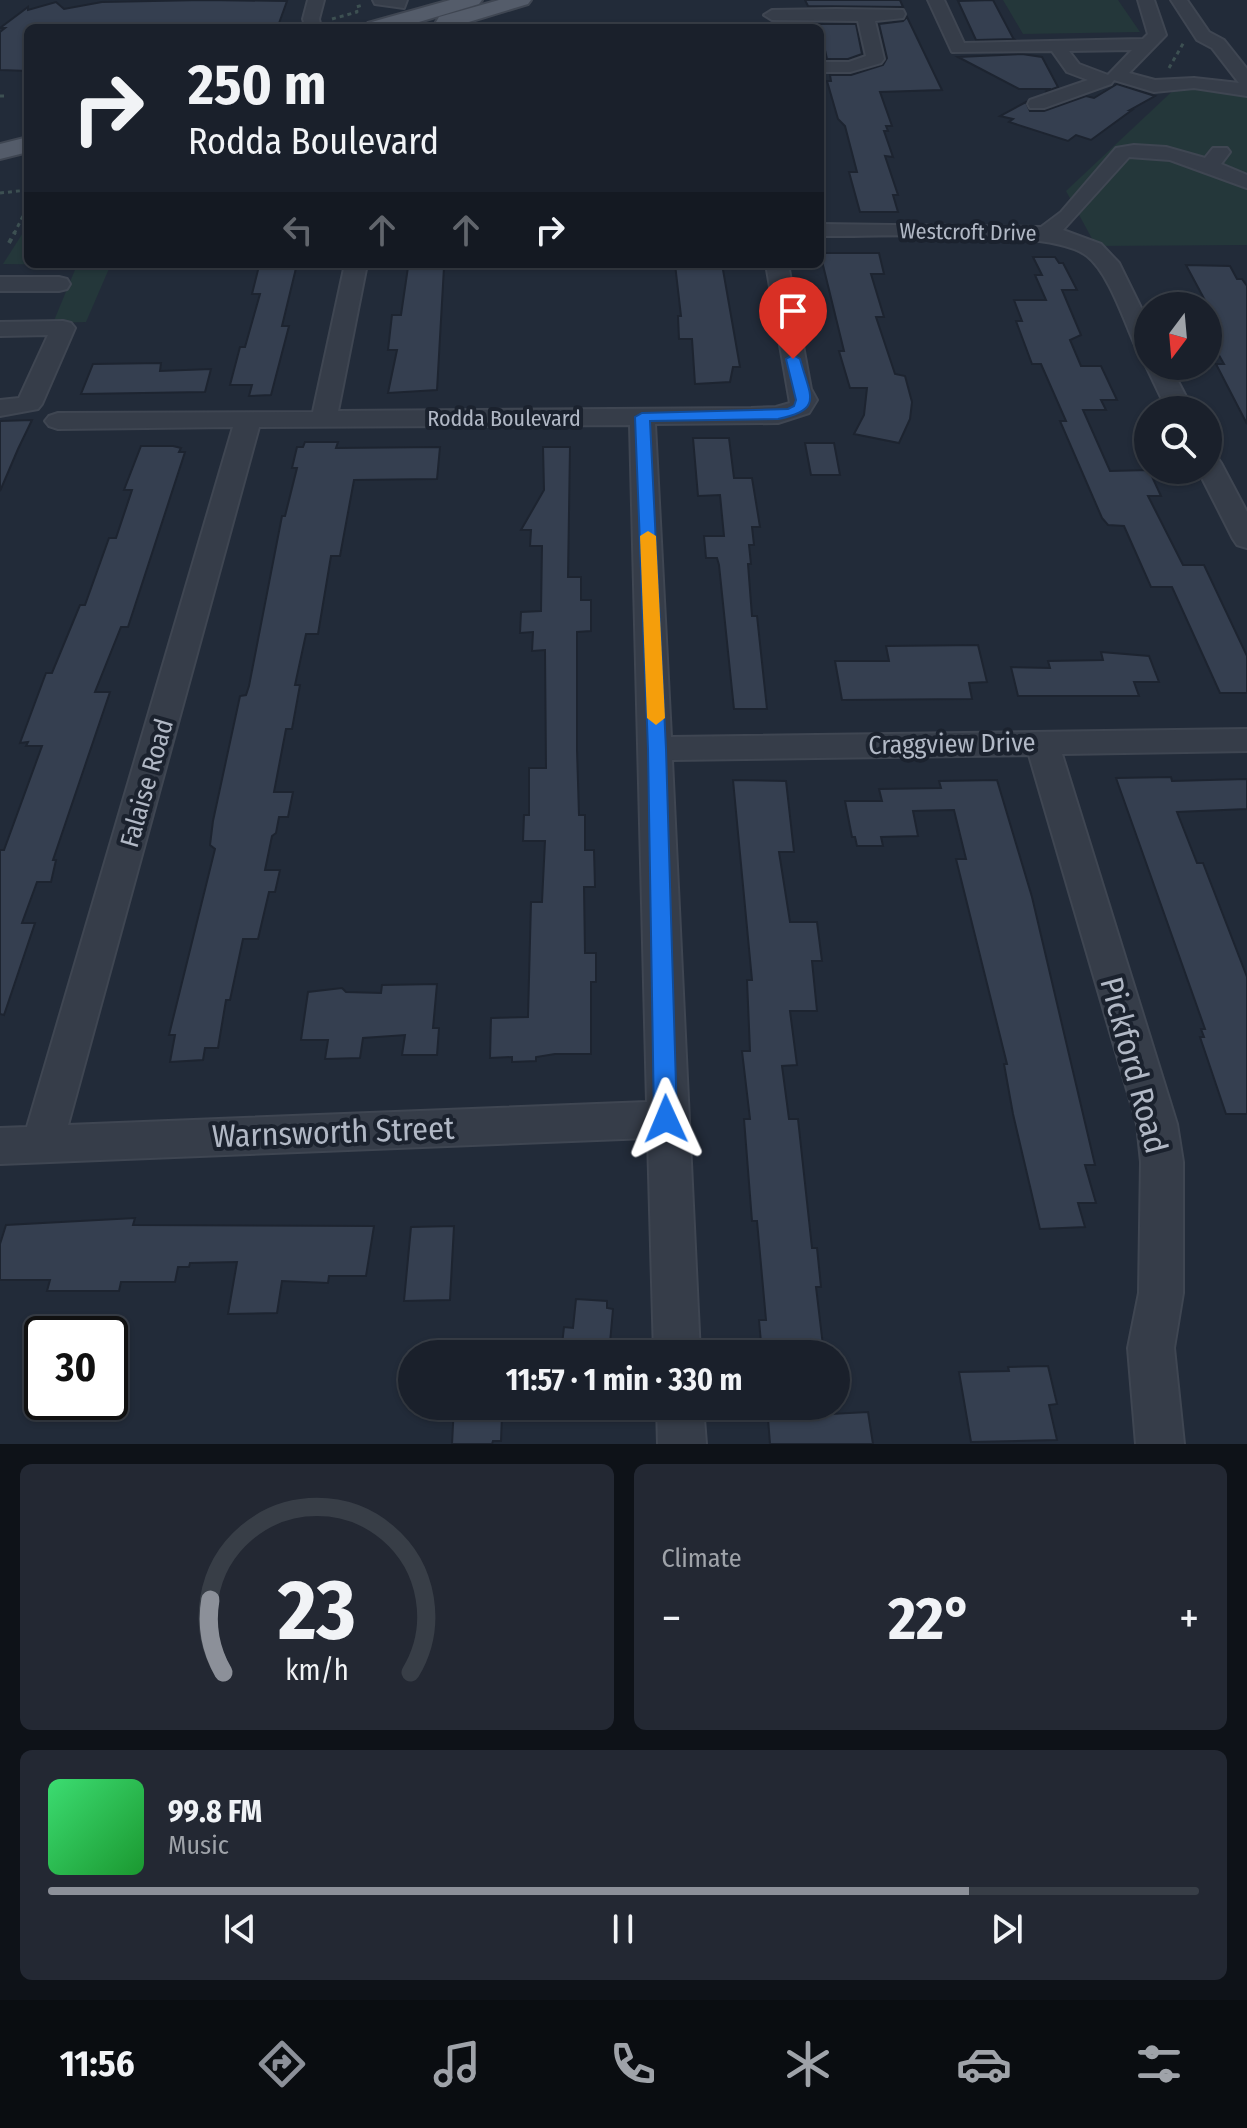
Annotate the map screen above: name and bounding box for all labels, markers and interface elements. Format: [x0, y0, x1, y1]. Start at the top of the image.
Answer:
text: 250 m [188, 52, 326, 119]
icon: right [56, 56, 160, 160]
text: Rodda Boulevard [188, 120, 439, 164]
icon: left [276, 208, 320, 252]
icon: ahead [360, 208, 404, 252]
icon: ahead [444, 208, 488, 252]
icon: right [528, 208, 572, 252]
street label: Westcroft Drive [899, 217, 1037, 247]
pin [759, 277, 827, 359]
icon: arrive [771, 289, 815, 333]
north arrow [1134, 292, 1222, 380]
map controls [1134, 292, 1222, 484]
button: search [1134, 396, 1222, 484]
street label: Rodda Boulevard [427, 405, 581, 432]
street label: Falaise Road [114, 715, 180, 851]
street label: Craggview Drive [868, 727, 1036, 761]
street label: Pickford Road [1092, 973, 1176, 1157]
position arrow [624, 1077, 708, 1161]
street label: Warnsworth Street [211, 1109, 455, 1155]
speed limit sign: 30 [24, 1316, 128, 1420]
text: 11:57 · 1 min · 330 m [506, 1362, 742, 1398]
text: Climate [662, 1543, 742, 1574]
text: 23 [277, 1561, 356, 1661]
text: 22° [888, 1583, 972, 1655]
text: − [662, 1592, 681, 1645]
text: + [1179, 1592, 1199, 1645]
text: km/h [285, 1653, 349, 1688]
text: 99.8 FM [168, 1794, 262, 1830]
text: Music [168, 1830, 229, 1861]
icon: previous [218, 1907, 262, 1951]
icon: pause [601, 1907, 645, 1951]
icon: next [985, 1907, 1029, 1951]
icon: directions [254, 2036, 310, 2092]
icon: music [429, 2036, 485, 2092]
icon: phone [605, 2036, 661, 2092]
icon: climate [780, 2036, 836, 2092]
icon: car [956, 2036, 1012, 2092]
icon: filters [1131, 2036, 1187, 2092]
text: 11:56 [60, 2042, 135, 2086]

